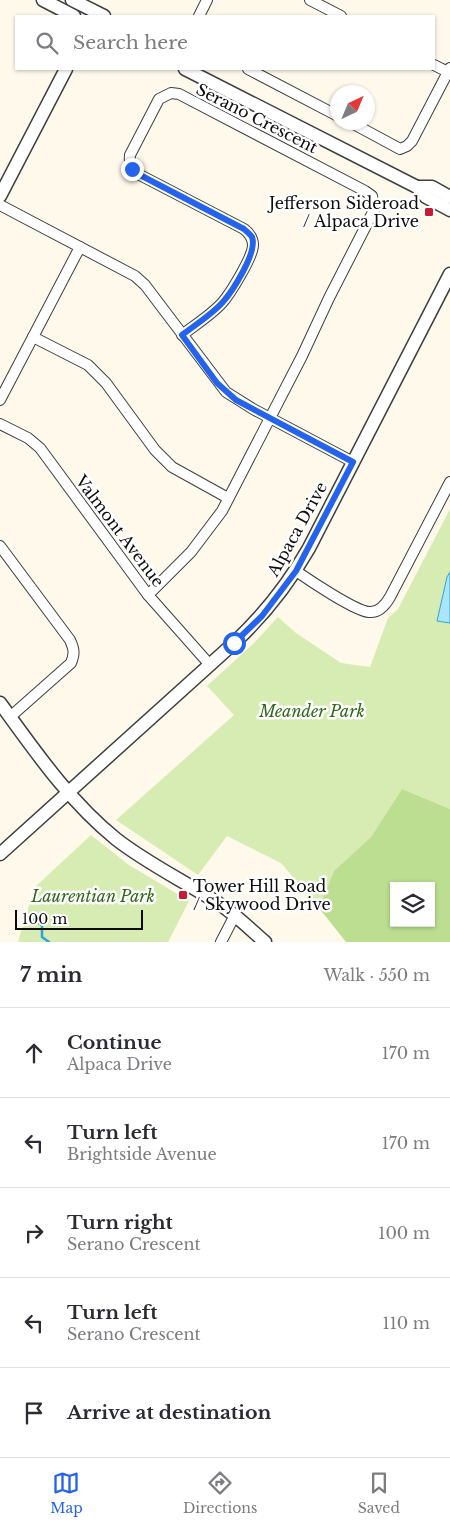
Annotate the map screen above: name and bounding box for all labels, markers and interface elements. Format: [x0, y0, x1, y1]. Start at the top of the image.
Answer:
search box [15, 15, 435, 70]
icon: search [33, 29, 61, 57]
text: Search here [73, 31, 188, 54]
street label: Serano Crescent [193, 79, 321, 157]
north arrow [330, 85, 375, 130]
route end [121, 158, 144, 181]
place label: Jefferson Sideroad / Alpaca Drive [267, 193, 419, 231]
marker: Jefferson Sideroad / Alpaca Drive [423, 206, 435, 218]
street label: Valmont Avenue [71, 470, 169, 591]
street label: Alpaca Drive [262, 478, 331, 581]
route start [223, 632, 246, 655]
park label: Meander Park [258, 701, 365, 721]
place label: Tower Hill Road / Skywood Drive [193, 876, 331, 914]
map controls [390, 882, 435, 927]
button: layers [390, 882, 435, 927]
park label: Laurentian Park [30, 886, 155, 906]
marker: Tower Hill Road / Skywood Drive [177, 889, 189, 901]
scale bar [15, 907, 142, 930]
text: 100 m [22, 910, 67, 928]
text: 7 min [20, 962, 83, 988]
text: Walk · 550 m [324, 965, 430, 985]
text: Continue [67, 1031, 162, 1054]
icon: ahead [20, 1039, 48, 1067]
text: 170 m [382, 1043, 430, 1063]
text: Alpaca Drive [67, 1054, 172, 1074]
text: Turn left [67, 1121, 158, 1144]
icon: left [20, 1129, 48, 1157]
text: 170 m [382, 1133, 430, 1153]
text: Brightside Avenue [67, 1144, 217, 1164]
text: Turn right [67, 1211, 173, 1234]
icon: right [20, 1219, 48, 1247]
text: 100 m [378, 1223, 430, 1243]
text: Serano Crescent [67, 1234, 201, 1254]
text: Turn left [67, 1301, 158, 1324]
icon: left [20, 1309, 48, 1337]
text: 110 m [383, 1313, 430, 1333]
text: Serano Crescent [67, 1324, 201, 1344]
icon: arrive [20, 1399, 48, 1427]
text: Arrive at destination [67, 1401, 271, 1424]
tab: Map [50, 1469, 83, 1517]
tab: Directions [183, 1469, 257, 1517]
tab: Saved [358, 1469, 400, 1517]

